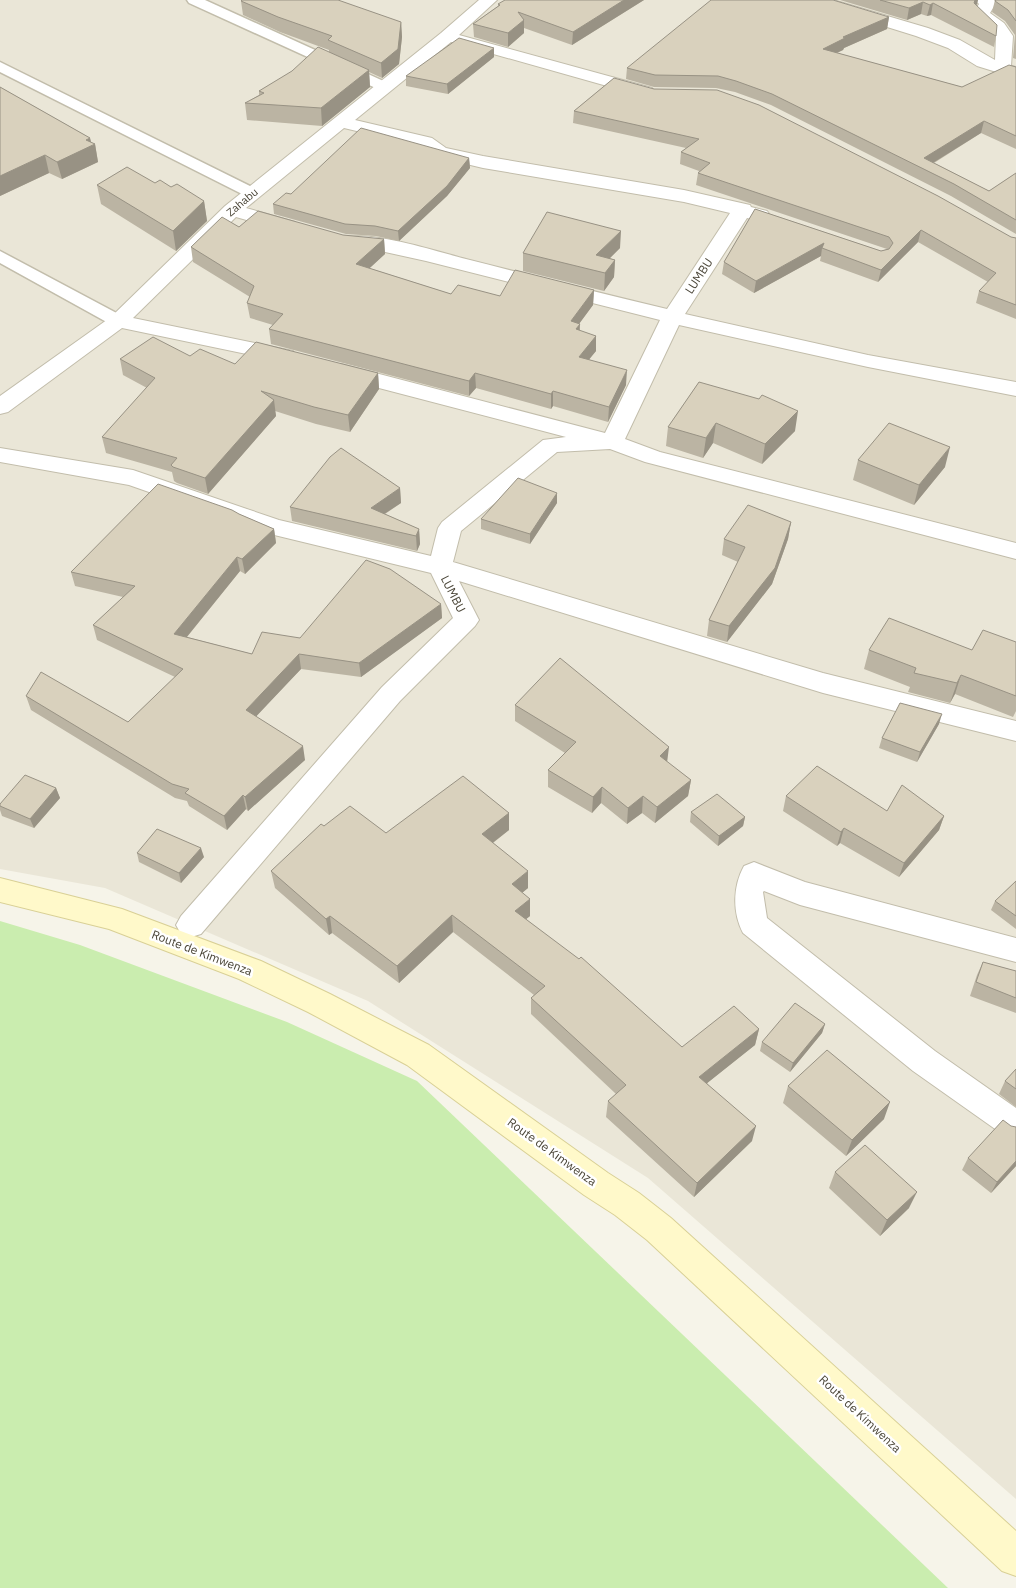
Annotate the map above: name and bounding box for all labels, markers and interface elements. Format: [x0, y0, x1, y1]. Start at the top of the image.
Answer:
street label: Zahabu [223, 185, 261, 219]
street label: LUMBU [682, 255, 716, 296]
street label: LUMBU [438, 573, 469, 615]
street label: Route de Kimwenza [150, 926, 255, 979]
street label: Route de Kimwenza [505, 1114, 600, 1189]
street label: Route de Kimwenza [816, 1372, 905, 1456]

